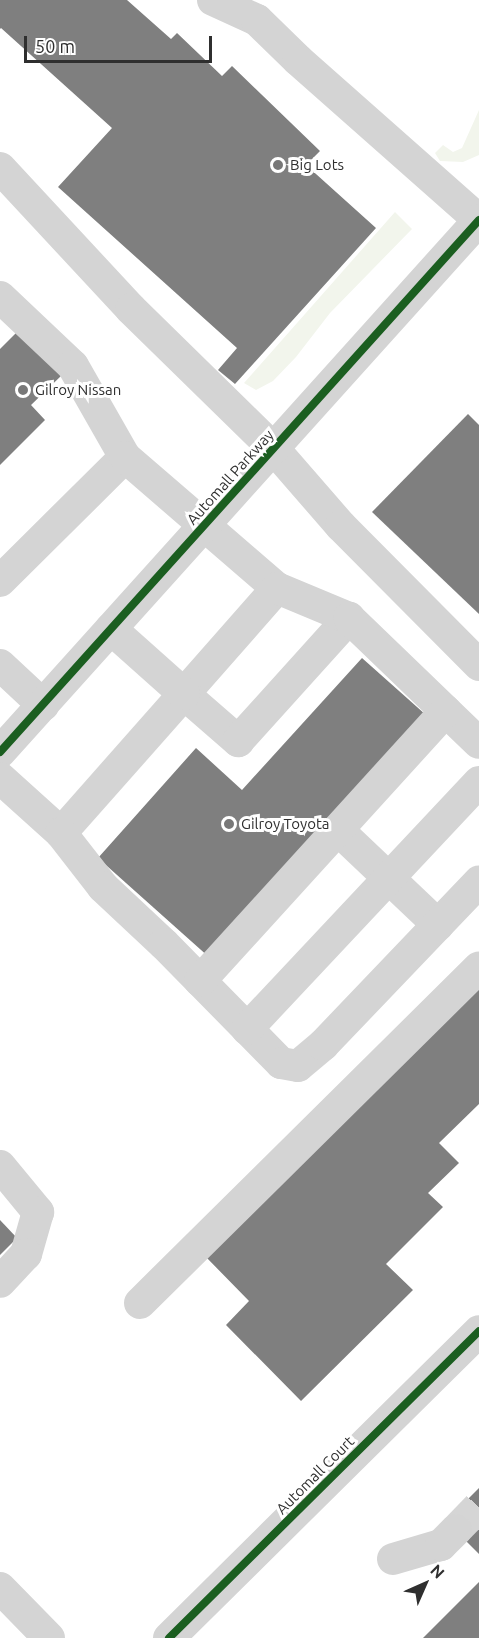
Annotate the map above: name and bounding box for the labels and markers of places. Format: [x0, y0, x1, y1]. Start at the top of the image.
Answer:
place label: Big Lots [290, 156, 344, 174]
marker: Big Lots [271, 158, 285, 172]
place label: Gilroy Nissan [35, 381, 121, 399]
marker: Gilroy Nissan [16, 383, 30, 397]
place label: Gilroy Toyota [241, 815, 330, 833]
marker: Gilroy Toyota [222, 817, 236, 831]

